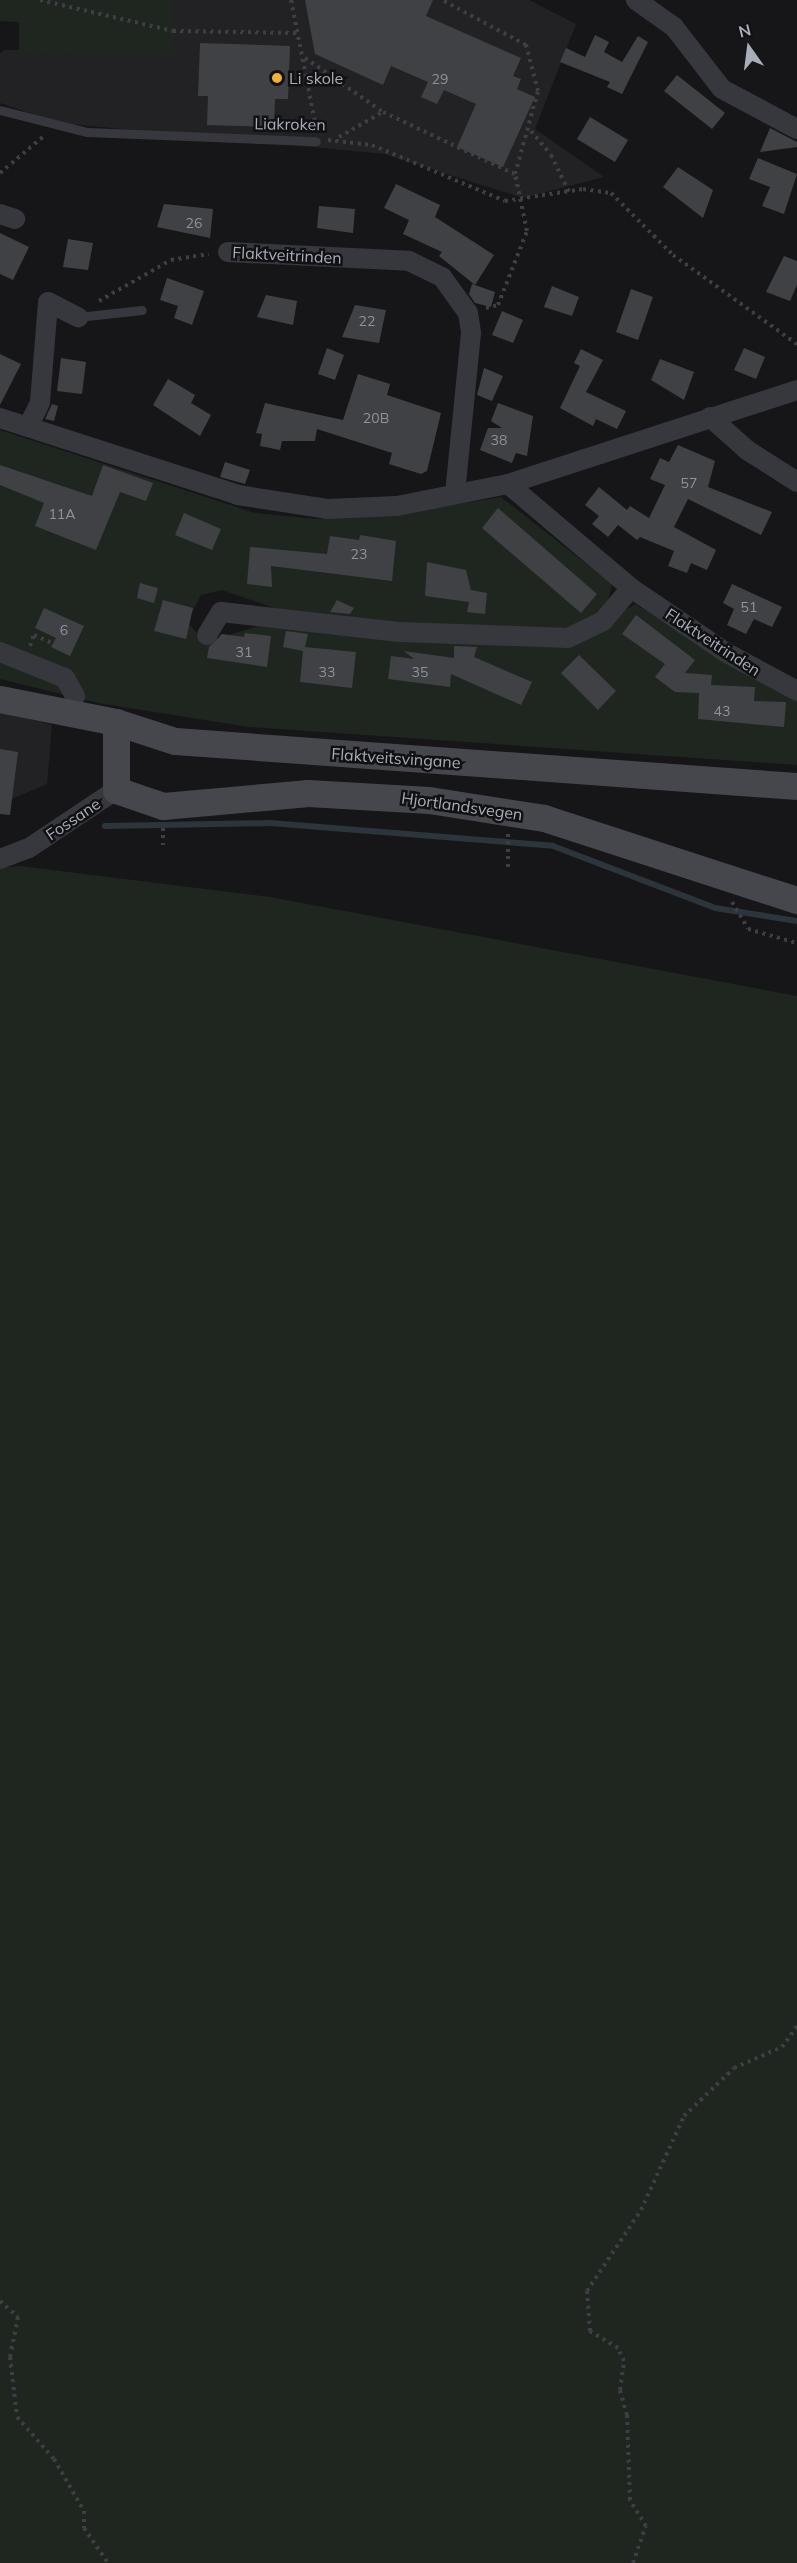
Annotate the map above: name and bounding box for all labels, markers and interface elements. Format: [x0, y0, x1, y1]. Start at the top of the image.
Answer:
north arrow [719, 18, 779, 78]
text: N [736, 19, 753, 42]
place label: Li skole [289, 68, 343, 88]
marker: Li skole [270, 71, 284, 85]
house number: 29 [432, 71, 448, 87]
street label: Liakroken [254, 114, 326, 134]
house number: 26 [186, 215, 202, 231]
street label: Flaktveitrinden [232, 243, 342, 267]
house number: 22 [359, 313, 375, 329]
house number: 20B [363, 410, 389, 426]
house number: 38 [491, 432, 507, 448]
house number: 57 [681, 475, 697, 491]
house number: 11A [48, 506, 76, 522]
house number: 23 [351, 546, 367, 562]
house number: 51 [741, 599, 757, 615]
street label: Flaktveitrinden [662, 604, 764, 680]
house number: 6 [60, 622, 68, 638]
house number: 31 [236, 644, 252, 660]
house number: 33 [319, 664, 335, 680]
house number: 35 [412, 664, 428, 680]
house number: 43 [714, 703, 730, 719]
street label: Flaktveitsvingane [331, 744, 461, 772]
street label: Hjortlandsvegen [400, 788, 524, 824]
street label: Fossane [42, 794, 104, 844]

